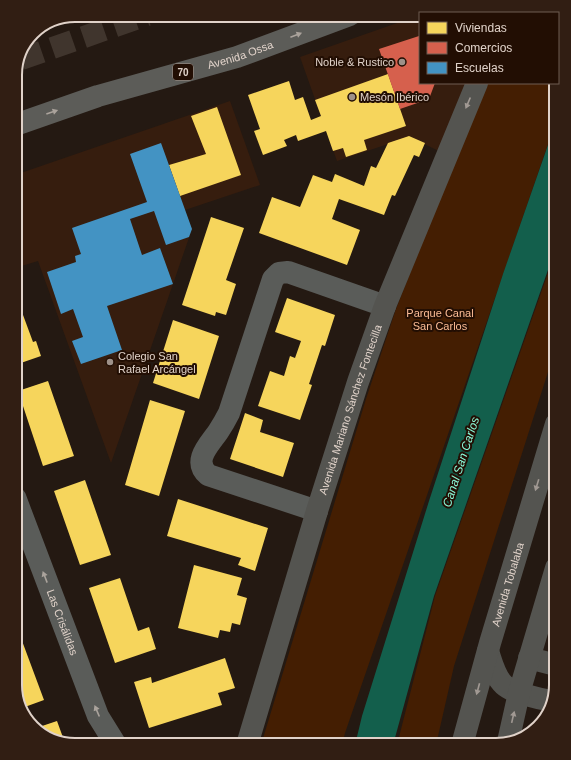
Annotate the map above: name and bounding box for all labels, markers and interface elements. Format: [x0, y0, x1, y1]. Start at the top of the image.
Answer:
legend [419, 12, 559, 84]
text: Viviendas [455, 21, 507, 35]
one-way arrow [290, 32, 302, 38]
street label: Avenida Ossa [206, 38, 275, 71]
text: Comercios [455, 41, 512, 55]
place label: Noble & Rustico [315, 56, 394, 68]
marker: Noble & Rustico [397, 57, 407, 67]
text: Escuelas [455, 61, 504, 75]
road number: 70 [173, 64, 193, 80]
place label: Mesón Ibérico [360, 91, 429, 103]
marker: Mesón Ibérico [347, 92, 357, 102]
one-way arrow [465, 98, 471, 110]
one-way arrow [46, 109, 58, 115]
park label: Parque Canal San Carlos [406, 307, 474, 332]
street label: Avenida Mariano Sánchez Fontecilla [317, 322, 384, 496]
place label: Colegio San Rafael Arcángel [118, 350, 196, 375]
marker: Colegio San Rafael Arcángel [105, 357, 115, 367]
water label: Canal San Carlos [440, 415, 482, 509]
one-way arrow [534, 480, 540, 492]
street label: Avenida Tobalaba [489, 540, 526, 628]
one-way arrow [42, 570, 48, 582]
street label: Las Crisálidas [45, 588, 81, 657]
one-way arrow [475, 683, 481, 695]
one-way arrow [93, 705, 99, 717]
one-way arrow [511, 711, 517, 724]

